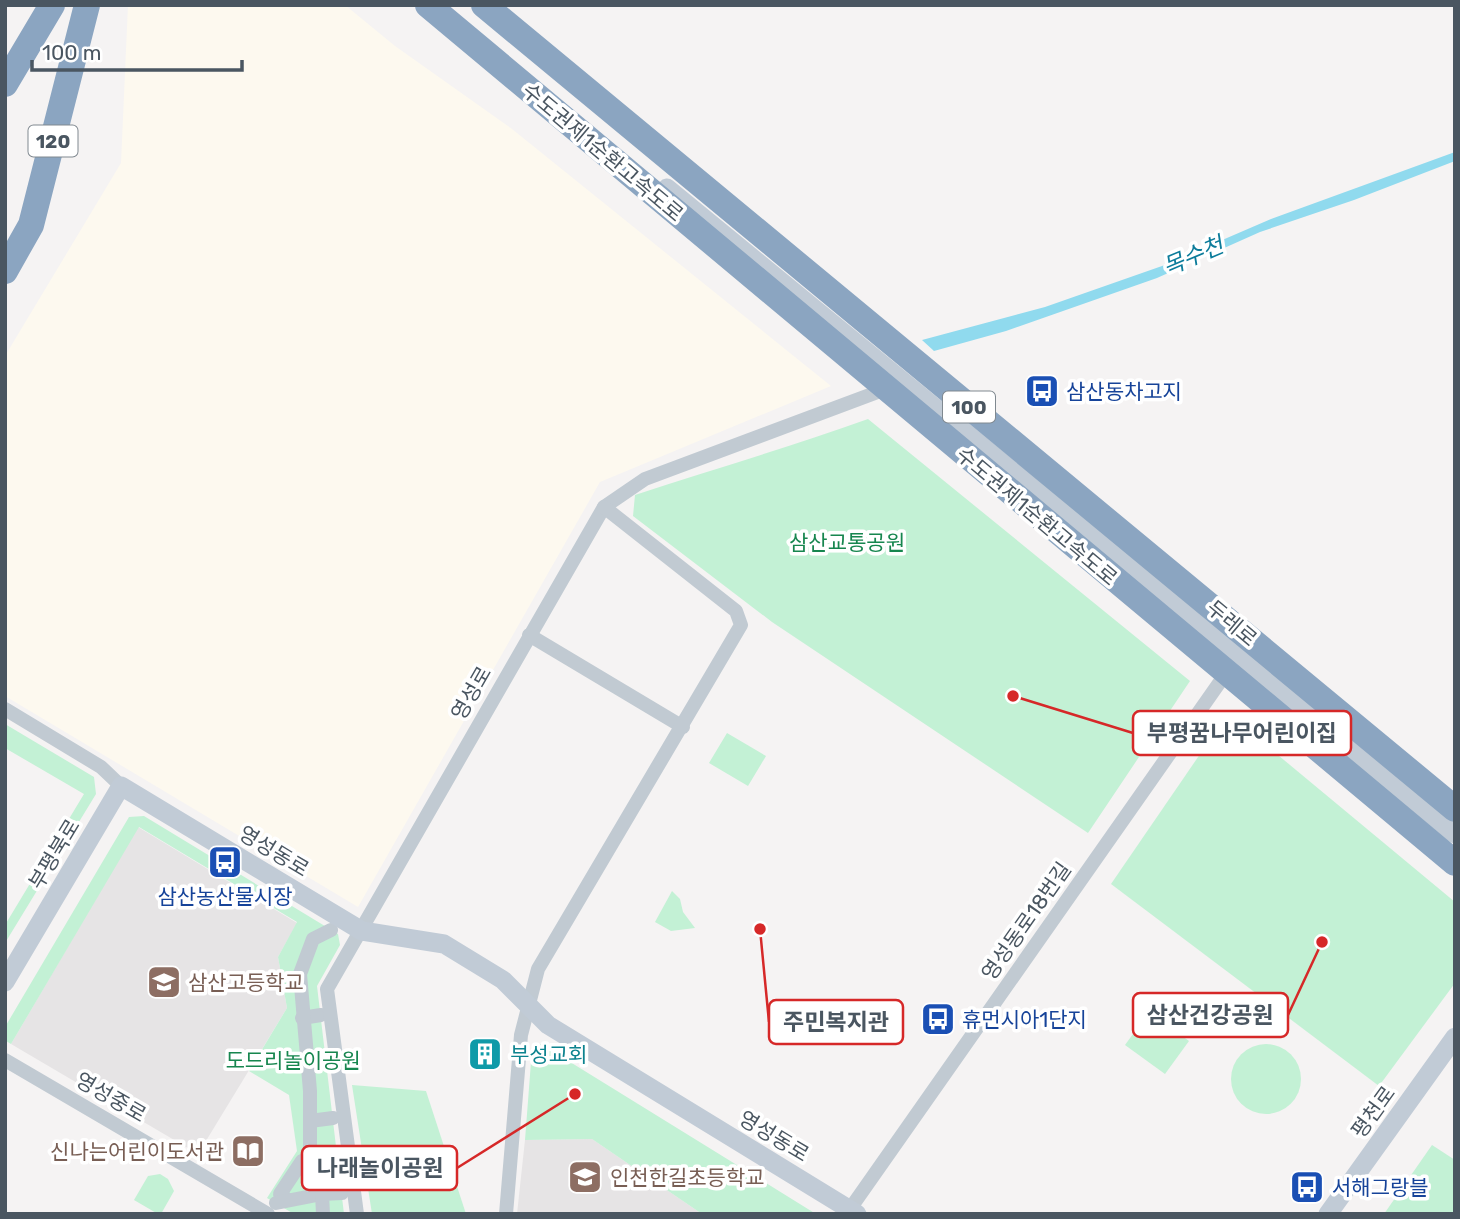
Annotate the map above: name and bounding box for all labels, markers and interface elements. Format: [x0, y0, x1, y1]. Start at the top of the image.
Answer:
scale bar [32, 28, 242, 72]
text: 100 m [42, 40, 101, 65]
street label: 수도권제1순환고속도로 [518, 77, 688, 227]
road number: 120 [28, 125, 78, 156]
water label: 목수천 [1158, 230, 1230, 281]
bus stop icon: 삼산동차고지 [1023, 372, 1061, 410]
place label: 삼산동차고지 [1066, 379, 1182, 404]
road number: 100 [943, 392, 995, 422]
street label: 수도권제1순환고속도로 [952, 441, 1122, 591]
park label: 삼산교통공원 [789, 530, 905, 555]
street label: 두레로 [1202, 595, 1262, 651]
street label: 영성로 [446, 662, 496, 724]
callout: 부평꿈나무어린이집 [1133, 711, 1351, 755]
text: 부평꿈나무어린이집 [1147, 719, 1337, 747]
street label: 부평북로 [23, 814, 85, 894]
street label: 영성동로 [234, 820, 314, 882]
bus stop icon: 삼산농산물시장 [206, 843, 244, 881]
street label: 영성동로18번길 [976, 857, 1076, 985]
place label: 삼산농산물시장 [157, 884, 293, 909]
school or university icon: 삼산고등학교 [145, 963, 183, 1001]
place label: 삼산고등학교 [188, 970, 304, 995]
callout: 삼산건강공원 [1133, 993, 1288, 1037]
callout: 주민복지관 [769, 1000, 903, 1044]
bus stop icon: 휴먼시아1단지 [919, 1000, 957, 1038]
text: 삼산건강공원 [1147, 1001, 1273, 1029]
place label: 휴먼시아1단지 [962, 1007, 1087, 1032]
text: 주민복지관 [783, 1008, 889, 1036]
building icon: 부성교회 [466, 1035, 504, 1073]
place label: 부성교회 [510, 1042, 587, 1067]
park label: 도드리놀이공원 [225, 1048, 361, 1073]
street label: 영성중로 [71, 1067, 151, 1127]
street label: 평천로 [1346, 1081, 1400, 1143]
street label: 영성동로 [734, 1105, 814, 1167]
library icon: 신나는어린이도서관 [229, 1132, 267, 1170]
place label: 신나는어린이도서관 [50, 1139, 224, 1164]
callout: 나래놀이공원 [302, 1146, 457, 1190]
text: 나래놀이공원 [317, 1154, 443, 1182]
school or university icon: 인천한길초등학교 [566, 1158, 604, 1196]
place label: 인천한길초등학교 [610, 1165, 765, 1190]
bus stop icon: 서해그랑블 [1288, 1168, 1326, 1206]
place label: 서해그랑블 [1332, 1175, 1429, 1200]

